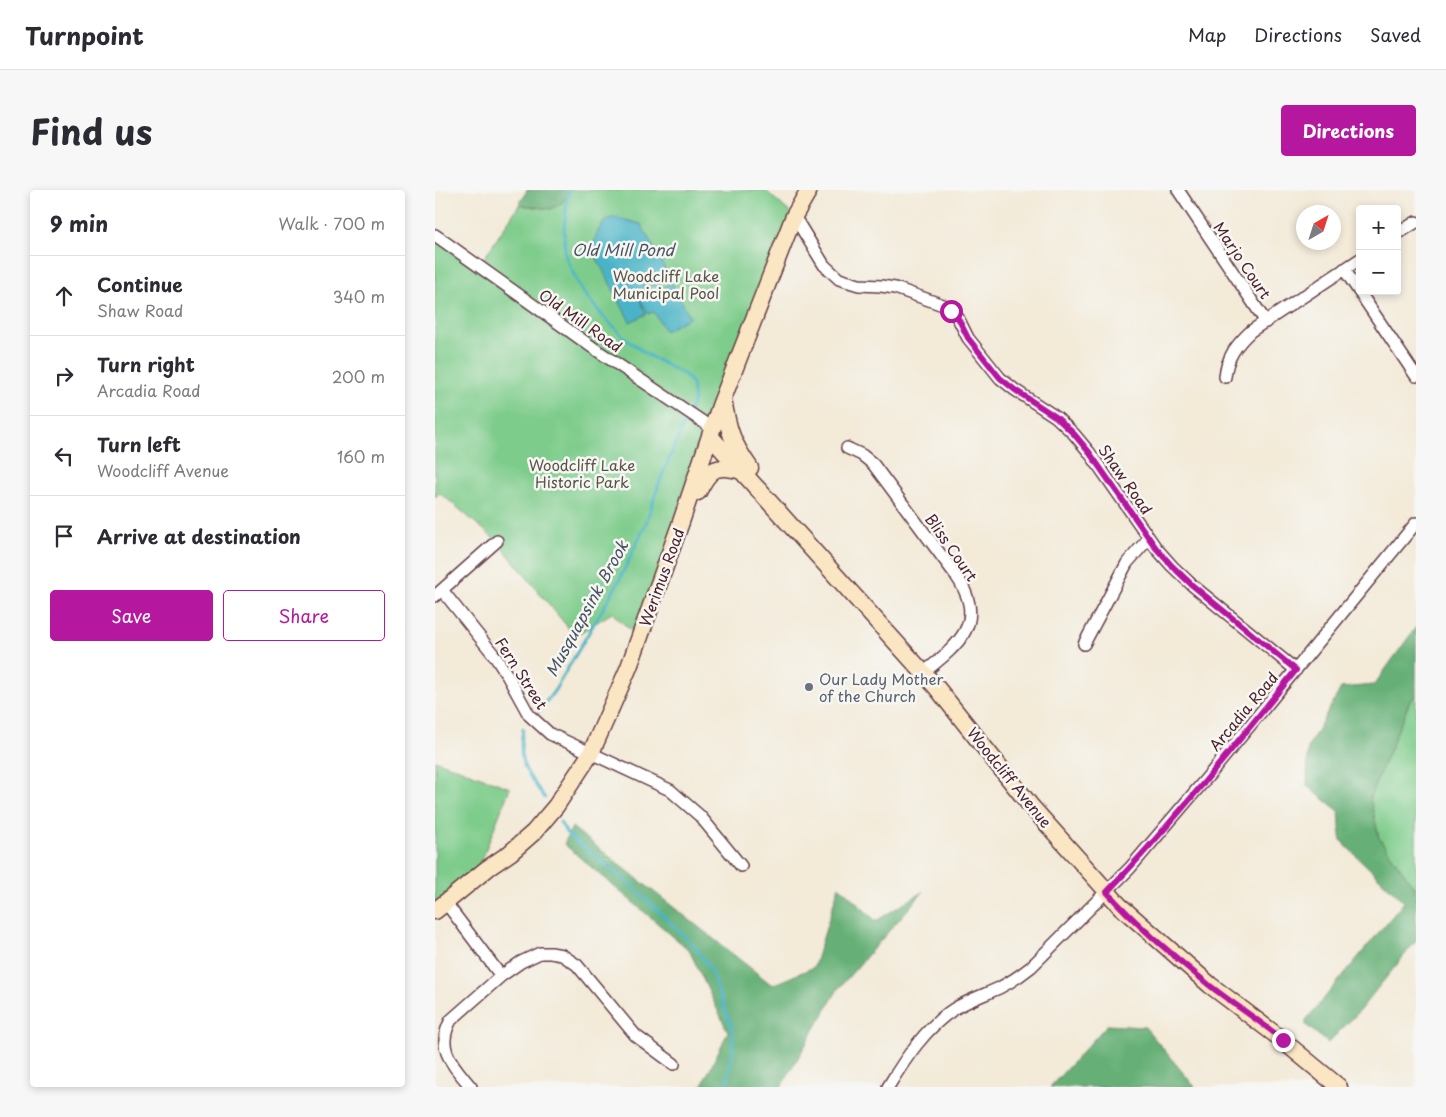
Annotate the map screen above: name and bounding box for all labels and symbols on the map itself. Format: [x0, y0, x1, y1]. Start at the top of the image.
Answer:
north arrow [1296, 205, 1341, 250]
street label: Marjo Court [1209, 217, 1277, 303]
water label: Old Mill Pond [572, 237, 676, 261]
park label: Woodcliff Lake Municipal Pool [613, 264, 719, 304]
street label: Old Mill Road [535, 283, 627, 357]
route start [940, 300, 963, 323]
street label: Shaw Road [1093, 439, 1159, 519]
park label: Woodcliff Lake Historic Park [529, 453, 635, 493]
street label: Bliss Court [920, 508, 984, 586]
street label: Werimus Road [633, 525, 689, 629]
water label: Musquapsink Brook [539, 535, 634, 680]
street label: Fern Street [490, 632, 554, 714]
street label: Arcadia Road [1203, 666, 1283, 756]
place label: Our Lady Mother of the Church [819, 667, 943, 707]
marker: Our Lady Mother of the Church [803, 681, 815, 693]
street label: Woodcliff Avenue [962, 722, 1058, 832]
route end [1272, 1029, 1295, 1052]

